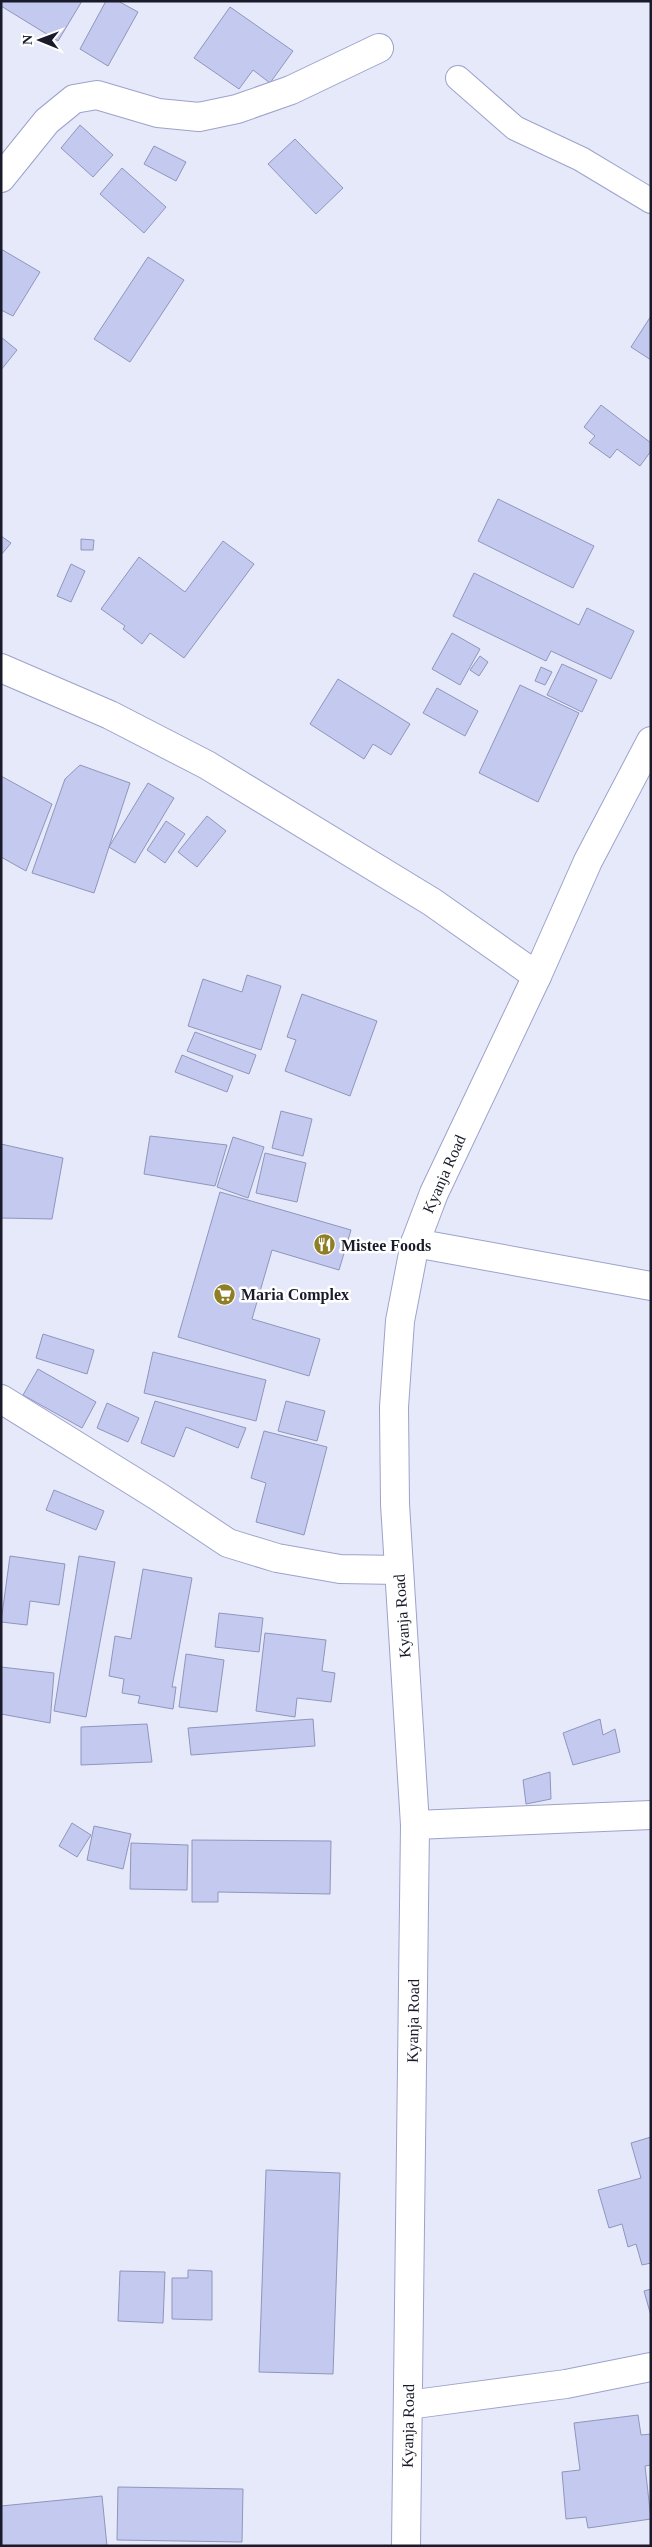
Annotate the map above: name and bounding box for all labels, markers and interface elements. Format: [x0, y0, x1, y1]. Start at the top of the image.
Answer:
north arrow [15, 15, 65, 65]
text: N [20, 35, 35, 45]
street label: Kyanja Road [419, 1132, 470, 1216]
restaurant icon: Mistee Foods [313, 1233, 337, 1257]
place label: Mistee Foods [341, 1237, 431, 1254]
supermarket icon: Maria Complex [213, 1282, 237, 1306]
place label: Maria Complex [241, 1286, 349, 1304]
street label: Kyanja Road [391, 1573, 414, 1658]
street label: Kyanja Road [404, 1979, 423, 2063]
street label: Kyanja Road [399, 2384, 418, 2468]

